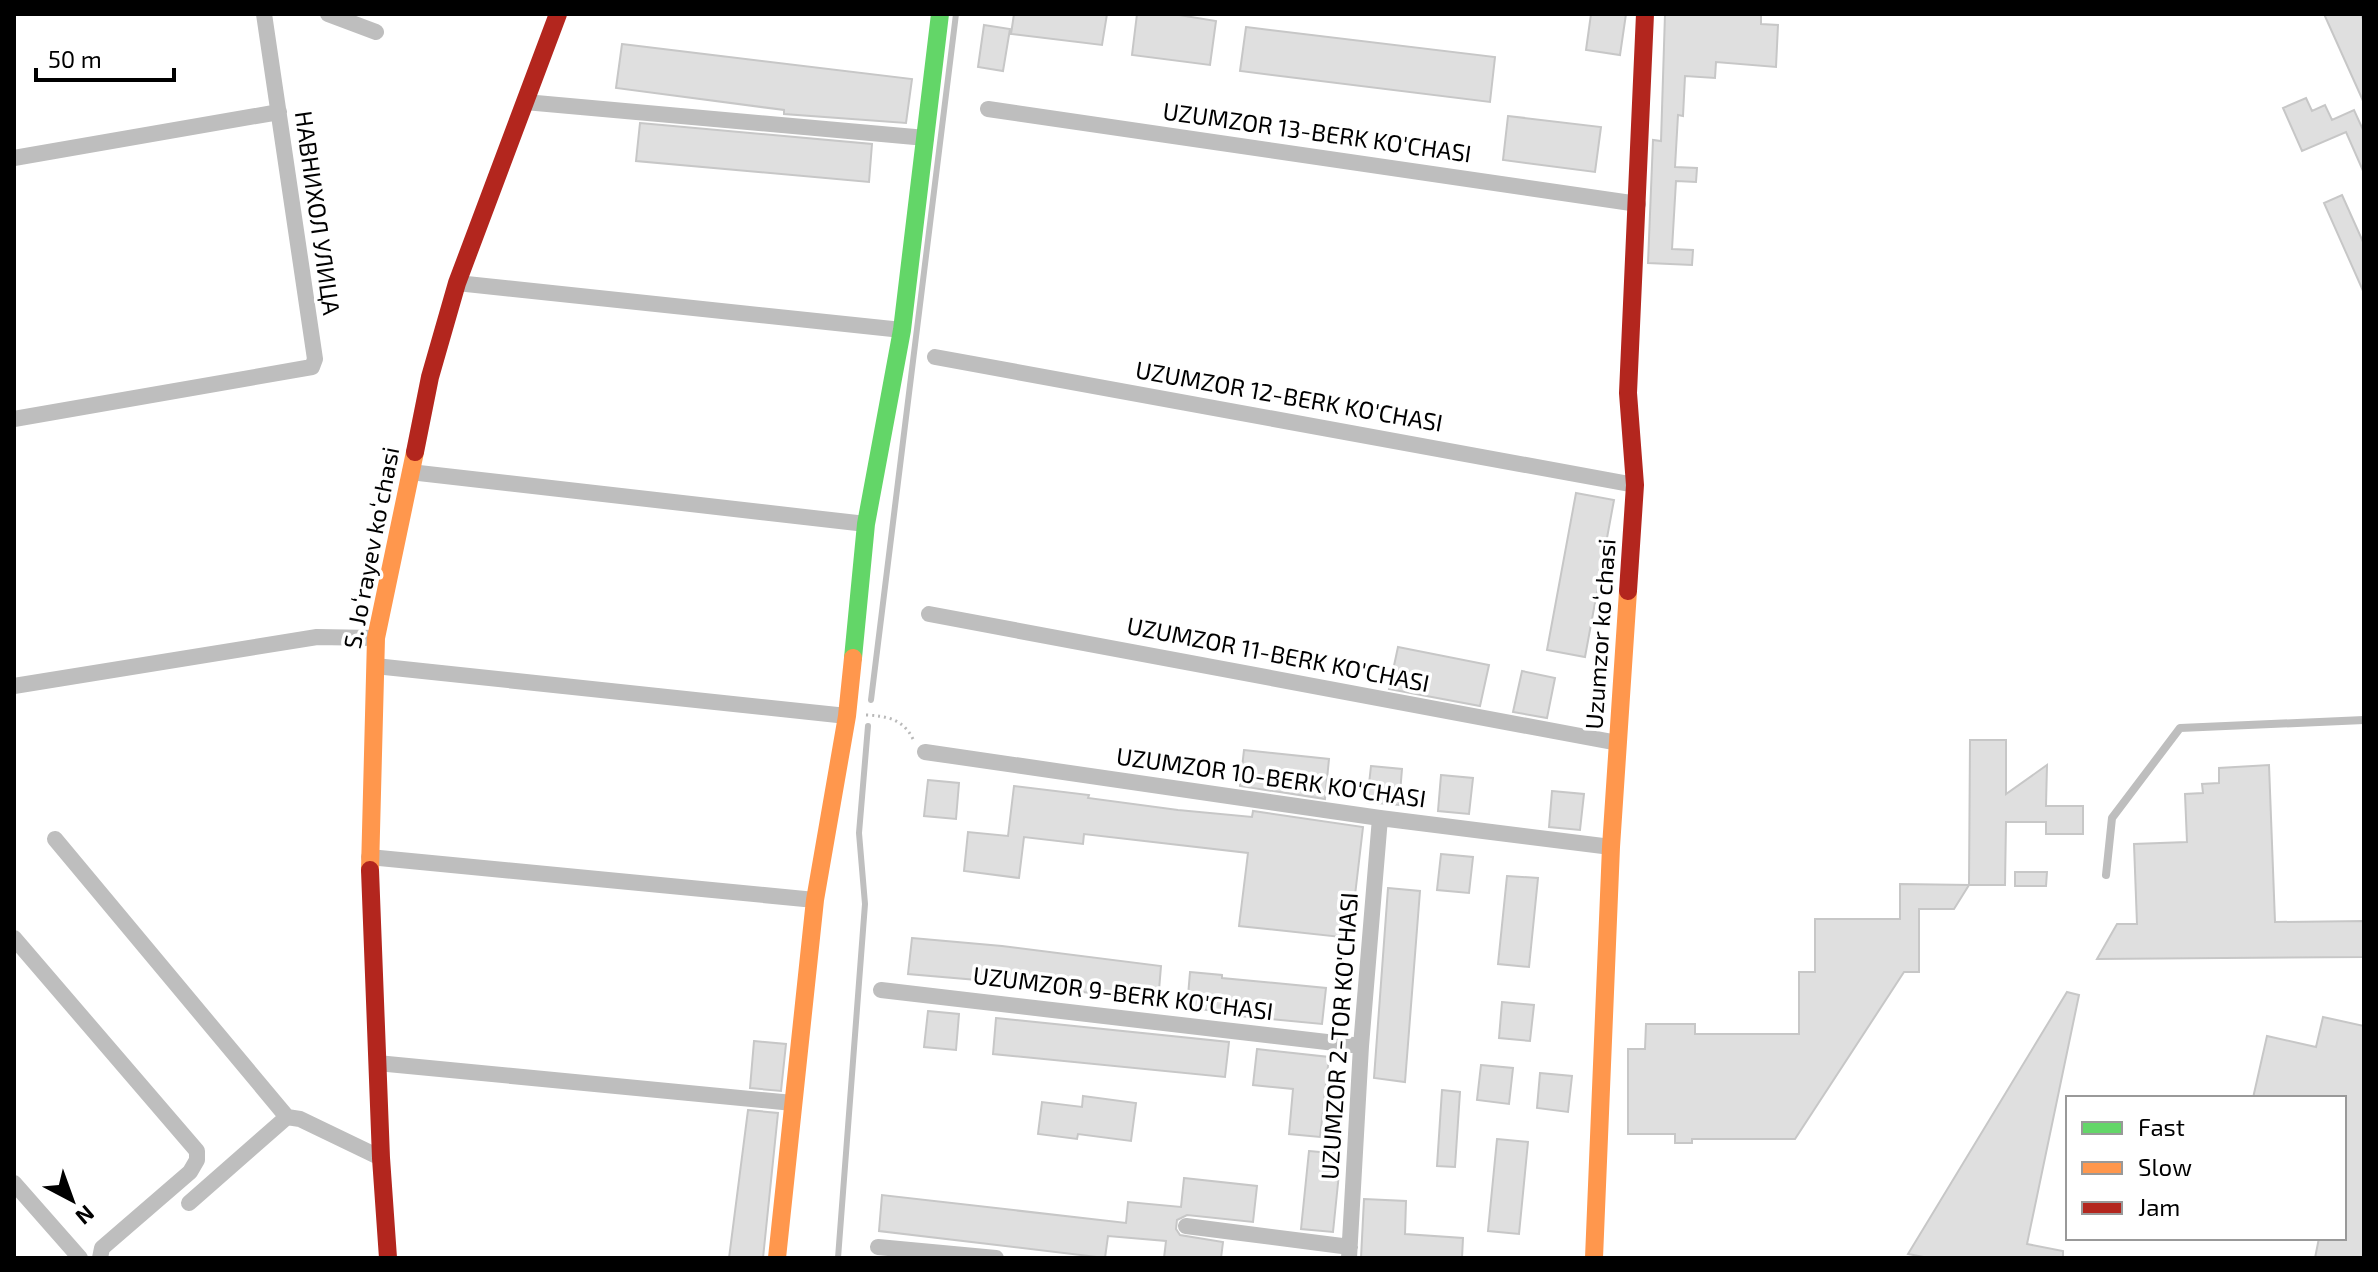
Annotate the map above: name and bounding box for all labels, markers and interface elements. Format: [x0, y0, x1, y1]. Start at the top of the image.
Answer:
scale bar [36, 32, 174, 82]
text: 50 m [48, 44, 102, 73]
street label: UZUMZOR 13-BERK KO'CHASI [1161, 95, 1473, 168]
street label: НАВНИХОЛ УЛИЦА [290, 109, 347, 317]
street label: UZUMZOR 12-BERK KO'CHASI [1133, 354, 1445, 437]
street label: S. Joʻrayev koʻchasi [337, 444, 404, 651]
street label: Uzumzor koʻchasi [1578, 538, 1621, 730]
street label: UZUMZOR 11-BERK KO'CHASI [1125, 610, 1432, 697]
street label: UZUMZOR 10-BERK KO'CHASI [1114, 740, 1428, 813]
street label: UZUMZOR 2-TOR KO'CHASI [1314, 891, 1363, 1181]
street label: UZUMZOR 9-BERK KO'CHASI [971, 960, 1275, 1025]
legend [2066, 1096, 2346, 1240]
text: Fast [2138, 1112, 2185, 1141]
text: Slow [2138, 1152, 2192, 1181]
north arrow [32, 1160, 112, 1240]
text: Jam [2138, 1192, 2180, 1221]
text: N [71, 1201, 100, 1231]

